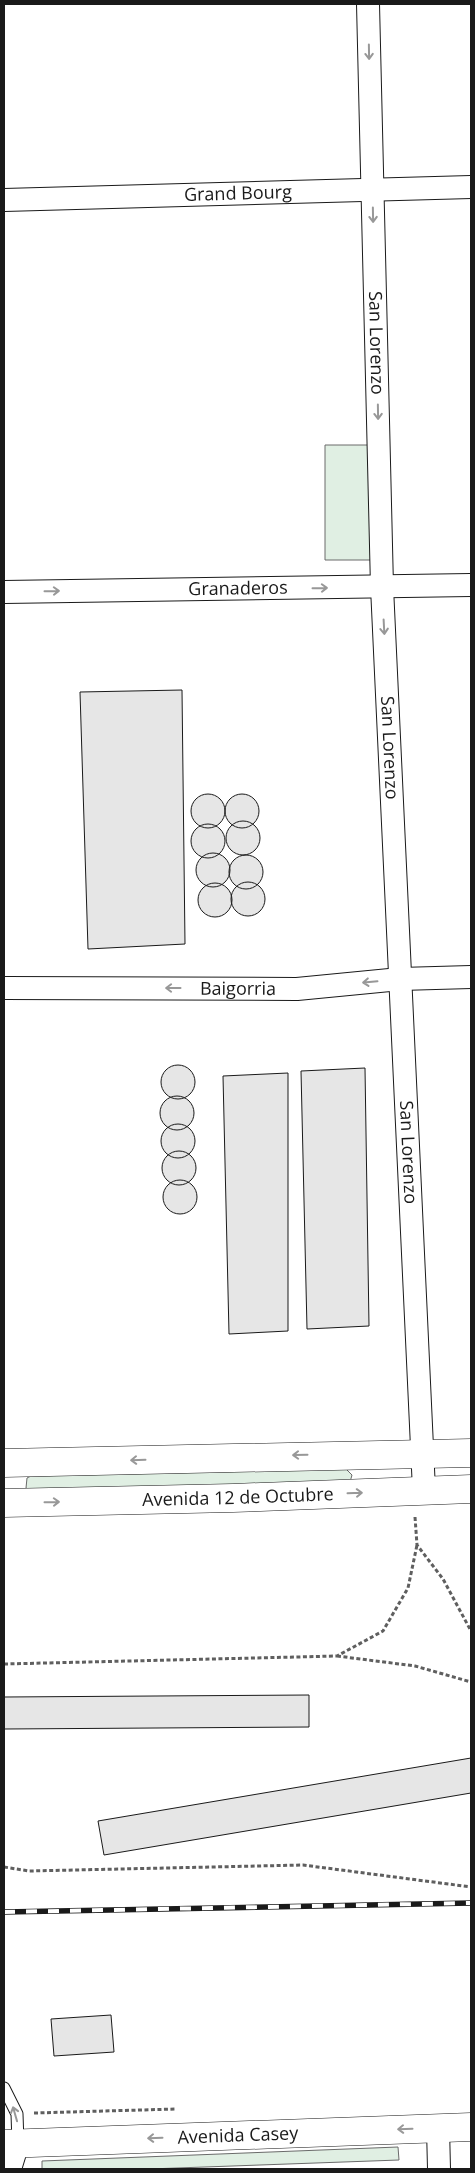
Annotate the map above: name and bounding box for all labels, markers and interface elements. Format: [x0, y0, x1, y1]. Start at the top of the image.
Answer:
one-way arrow [364, 44, 374, 60]
street label: Grand Bourg [184, 179, 292, 206]
one-way arrow [368, 206, 378, 223]
street label: San Lorenzo [364, 291, 390, 395]
one-way arrow [373, 404, 383, 420]
street label: Granaderos [188, 575, 288, 600]
one-way arrow [312, 583, 328, 593]
one-way arrow [44, 586, 60, 596]
one-way arrow [379, 619, 389, 635]
street label: San Lorenzo [376, 695, 405, 800]
street label: Baigorria [200, 976, 276, 1000]
one-way arrow [362, 977, 378, 987]
one-way arrow [165, 983, 182, 993]
street label: San Lorenzo [395, 1100, 424, 1204]
one-way arrow [292, 1451, 308, 1460]
one-way arrow [130, 1455, 146, 1464]
street label: Avenida 12 de Octubre [142, 1481, 334, 1511]
one-way arrow [347, 1489, 363, 1498]
one-way arrow [44, 1497, 60, 1507]
one-way arrow [10, 2107, 19, 2123]
street label: Avenida Casey [177, 2120, 300, 2149]
one-way arrow [397, 2124, 414, 2134]
one-way arrow [147, 2134, 163, 2143]

